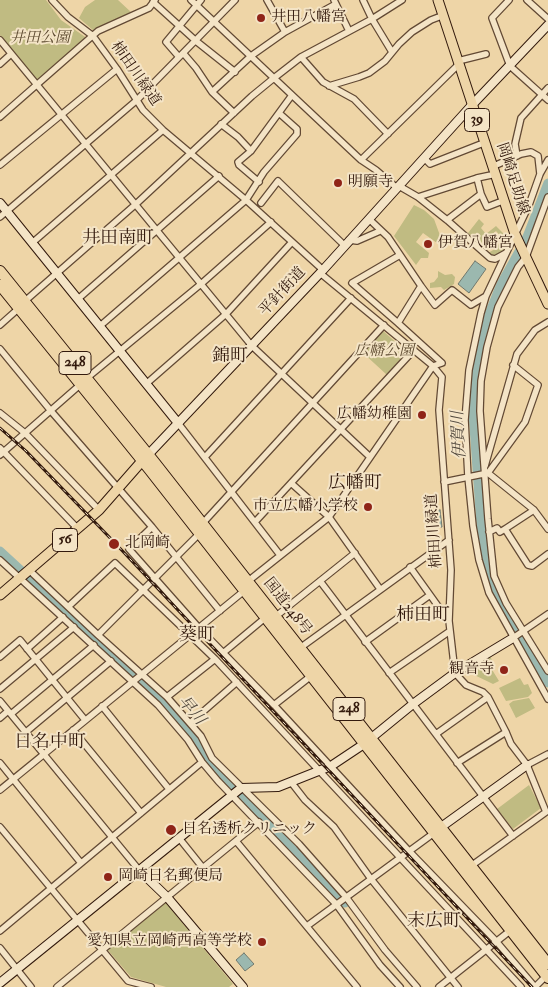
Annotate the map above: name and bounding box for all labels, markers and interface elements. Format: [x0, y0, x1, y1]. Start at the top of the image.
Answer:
place label: 井田八幡宮 [271, 9, 346, 27]
marker: 井田八幡宮 [255, 12, 267, 24]
park label: 井田公園 [10, 30, 70, 48]
street label: 柿田川緑道 [106, 38, 164, 110]
road number: 39 [464, 108, 490, 132]
street label: 岡崎足助線 [492, 141, 532, 217]
place label: 明願寺 [348, 174, 393, 192]
marker: 明願寺 [332, 177, 344, 189]
district label: 井田南町 [82, 228, 154, 250]
place label: 伊賀八幡宮 [438, 235, 513, 253]
marker: 伊賀八幡宮 [422, 238, 434, 250]
street label: 平針街道 [256, 264, 310, 320]
park label: 広幡公園 [354, 343, 414, 361]
district label: 錦町 [212, 346, 248, 368]
road number: 248 [59, 352, 91, 374]
place label: 広幡幼稚園 [337, 406, 412, 424]
marker: 広幡幼稚園 [416, 409, 428, 421]
water label: 伊賀川 [449, 411, 471, 459]
district label: 広幡町 [328, 473, 382, 495]
street label: 柿田川緑道 [423, 493, 447, 569]
place label: 市立広幡小学校 [253, 498, 358, 516]
marker: 市立広幡小学校 [362, 501, 374, 513]
road number: 56 [52, 528, 78, 552]
place label: 北岡崎 [125, 535, 170, 553]
marker: 北岡崎 [107, 537, 121, 551]
street label: 国道248号 [259, 575, 315, 639]
district label: 柿田町 [396, 605, 450, 627]
district label: 葵町 [179, 625, 215, 647]
place label: 観音寺 [449, 661, 494, 679]
marker: 観音寺 [498, 664, 510, 676]
water label: 早川 [173, 693, 209, 729]
road number: 248 [333, 698, 365, 721]
district label: 日名中町 [14, 732, 86, 754]
place label: 日名透析クリニック [182, 821, 317, 839]
marker: 日名透析クリニック [164, 823, 178, 837]
place label: 岡崎日名郵便局 [118, 868, 223, 886]
marker: 岡崎日名郵便局 [102, 871, 114, 883]
district label: 末広町 [407, 911, 461, 933]
place label: 愛知県立岡崎西高等学校 [87, 933, 252, 951]
marker: 愛知県立岡崎西高等学校 [256, 936, 268, 948]

